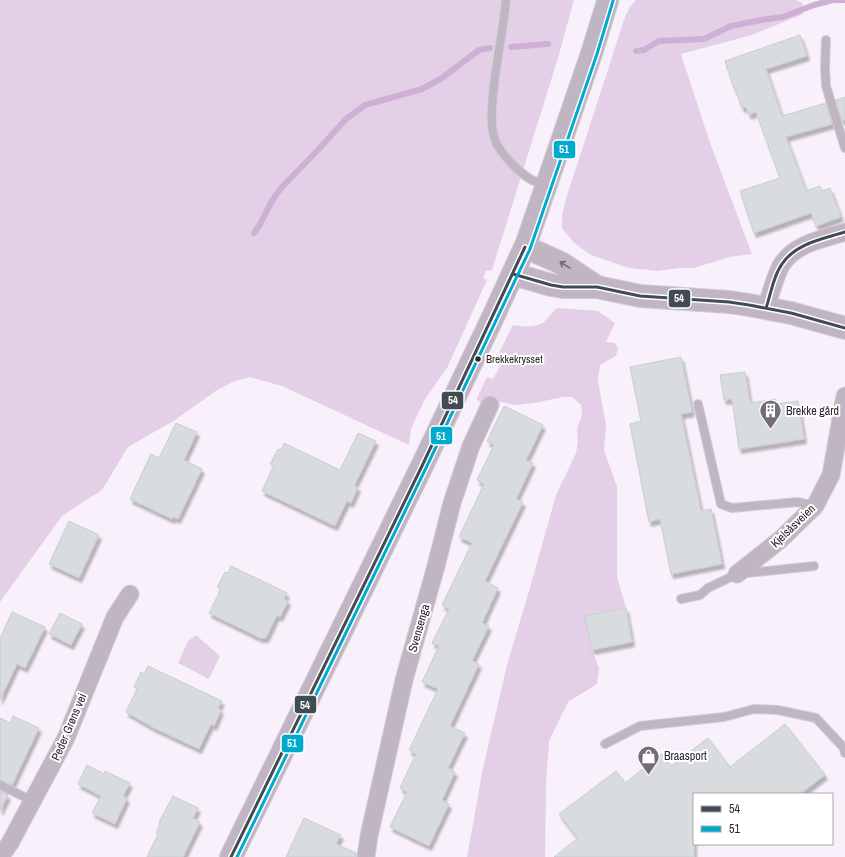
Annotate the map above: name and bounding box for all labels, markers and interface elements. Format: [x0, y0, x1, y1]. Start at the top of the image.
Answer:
line badge: 51 [553, 140, 576, 159]
text: 51 [559, 142, 569, 156]
one-way arrow [559, 261, 571, 269]
line badge: 54 [668, 289, 691, 308]
text: 54 [674, 291, 684, 305]
place label: Brekkekrysset [486, 352, 543, 366]
marker: Brekkekrysset [473, 354, 483, 364]
line badge: 54 [441, 391, 464, 410]
text: 54 [448, 393, 458, 407]
building icon: Brekke gård [757, 398, 783, 431]
place label: Brekke gård [786, 403, 839, 419]
line badge: 51 [430, 426, 453, 445]
text: 51 [436, 429, 446, 443]
street label: Kjelsåsveien [767, 501, 819, 551]
street label: Svensenga [405, 602, 434, 654]
street label: Peder Grøns vei [48, 691, 90, 763]
line badge: 54 [294, 695, 317, 714]
text: 54 [300, 698, 310, 712]
line badge: 51 [281, 734, 304, 753]
text: 51 [287, 736, 297, 750]
shop icon: Braasport [636, 743, 662, 776]
place label: Braasport [664, 748, 707, 764]
legend [693, 793, 833, 845]
text: 54 [729, 801, 740, 817]
text: 51 [729, 821, 740, 837]

